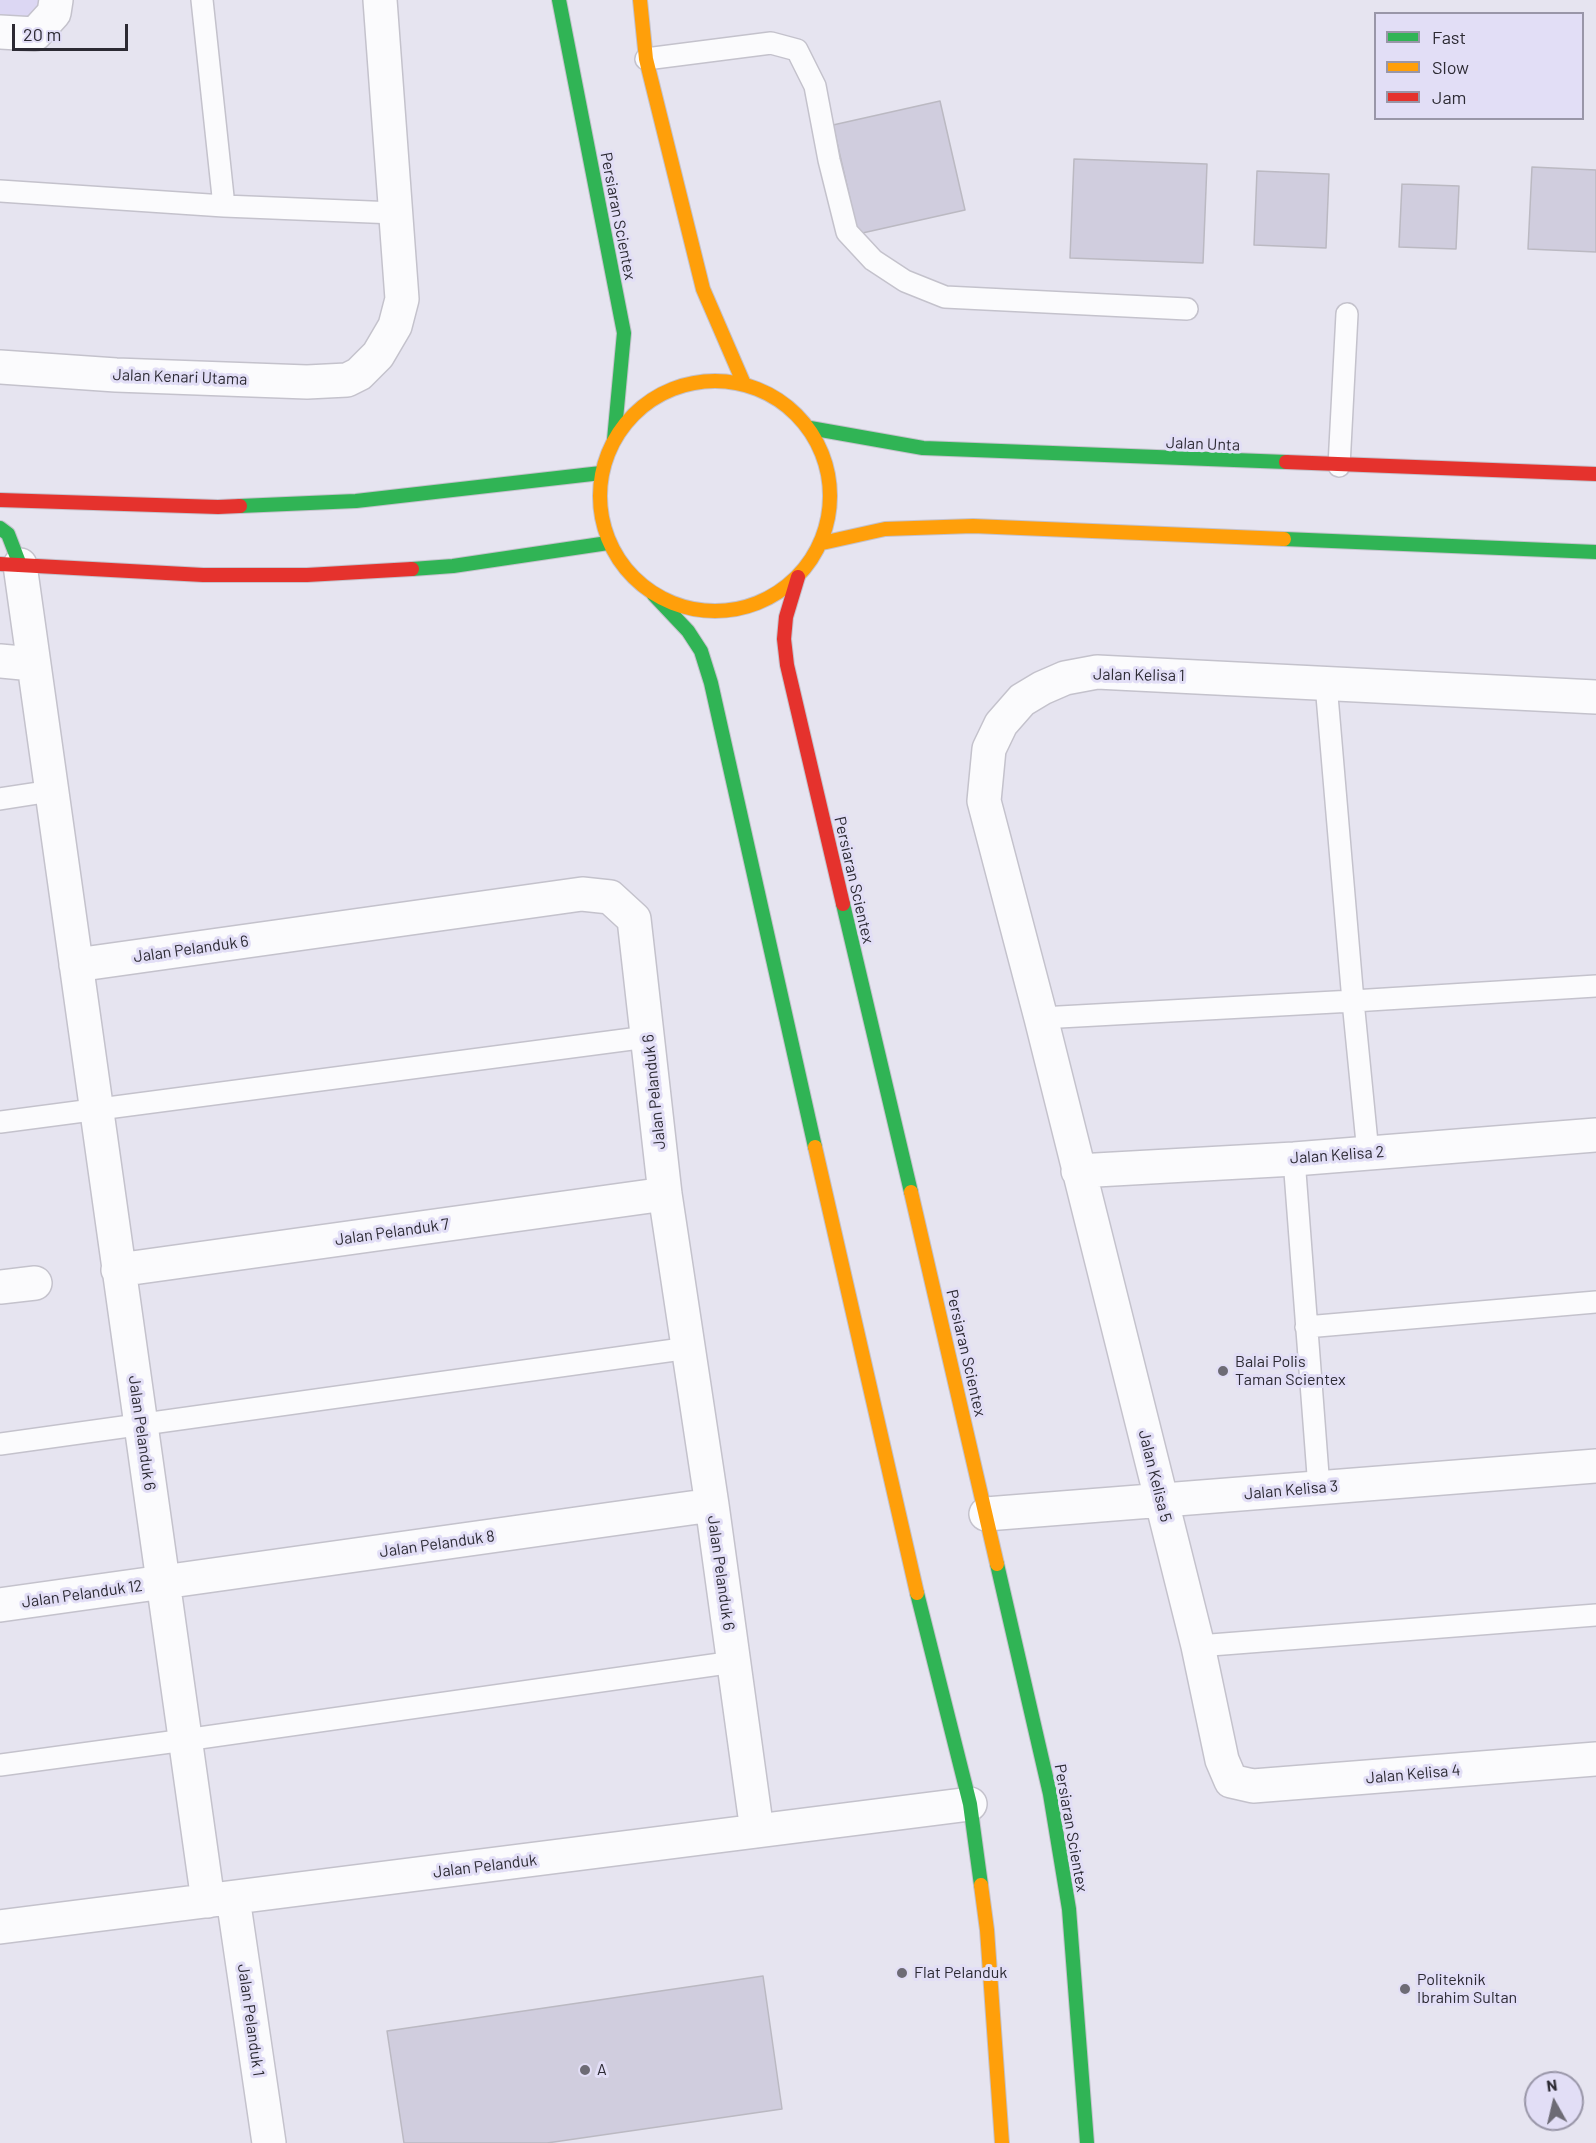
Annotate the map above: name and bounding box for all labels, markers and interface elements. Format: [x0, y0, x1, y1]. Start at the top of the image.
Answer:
scale bar [15, 12, 130, 50]
legend [1374, 12, 1584, 120]
text: 20 m [23, 23, 61, 45]
text: Fast [1432, 26, 1466, 48]
text: Slow [1432, 56, 1469, 78]
text: Jam [1432, 86, 1466, 108]
street label: Persiaran Scientex [596, 151, 640, 281]
street label: Jalan Kenari Utama [112, 365, 248, 389]
street label: Jalan Unta [1166, 433, 1240, 455]
street label: Jalan Kelisa 1 [1093, 665, 1185, 685]
street label: Persiaran Scientex [830, 815, 878, 945]
street label: Jalan Pelanduk 6 [132, 931, 250, 967]
street label: Jalan Pelanduk 6 [638, 1033, 670, 1151]
street label: Jalan Kelisa 2 [1289, 1142, 1385, 1168]
street label: Jalan Pelanduk 7 [334, 1214, 450, 1250]
street label: Persiaran Scientex [942, 1288, 990, 1418]
place label: Balai Polis Taman Scientex [1235, 1352, 1346, 1390]
marker: Balai Polis Taman Scientex [1216, 1364, 1230, 1378]
street label: Jalan Pelanduk 6 [124, 1374, 160, 1492]
street label: Jalan Kelisa 5 [1134, 1428, 1176, 1524]
street label: Jalan Kelisa 3 [1243, 1476, 1339, 1504]
street label: Jalan Pelanduk 6 [703, 1514, 739, 1632]
street label: Jalan Pelanduk 8 [378, 1526, 496, 1562]
street label: Jalan Pelanduk 12 [20, 1576, 144, 1612]
street label: Jalan Kelisa 4 [1365, 1760, 1461, 1788]
street label: Persiaran Scientex [1050, 1762, 1092, 1894]
street label: Jalan Pelanduk [432, 1850, 538, 1882]
street label: Jalan Pelanduk 1 [234, 1963, 268, 2077]
place label: Flat Pelanduk [914, 1963, 1007, 1983]
marker: Flat Pelanduk [895, 1966, 909, 1980]
place label: Politeknik Ibrahim Sultan [1417, 1970, 1517, 2008]
marker: Politeknik Ibrahim Sultan [1398, 1982, 1412, 1996]
place label: A [597, 2060, 607, 2080]
marker: A [578, 2063, 592, 2077]
north arrow [1524, 2071, 1584, 2131]
text: N [1545, 2075, 1558, 2095]

